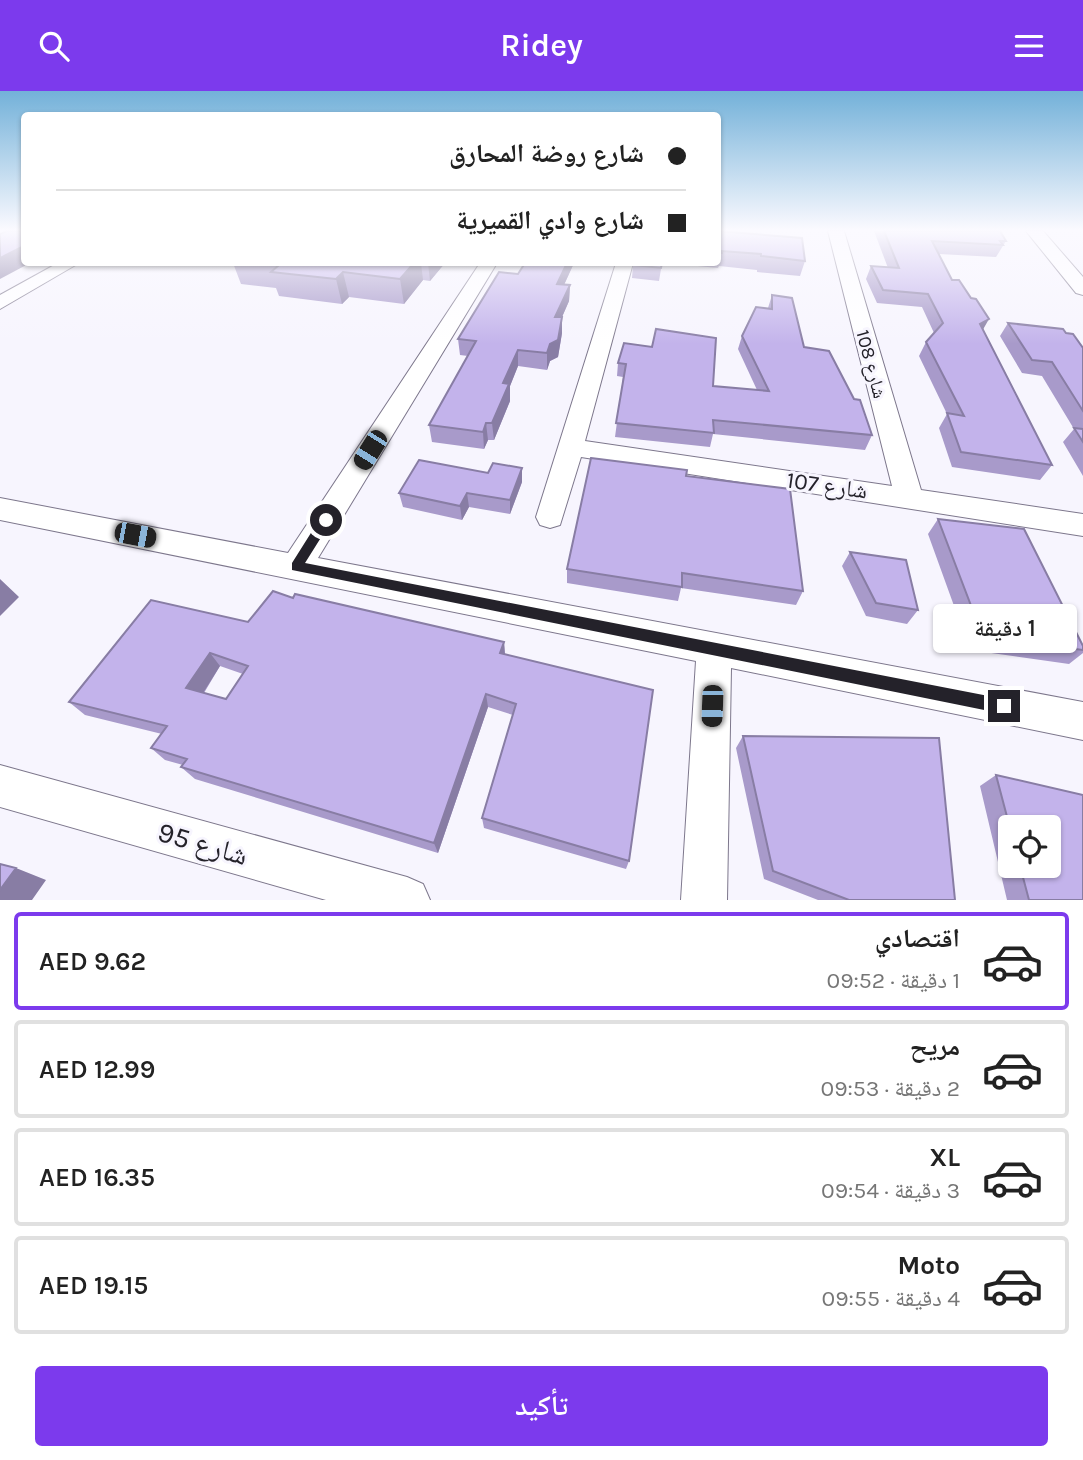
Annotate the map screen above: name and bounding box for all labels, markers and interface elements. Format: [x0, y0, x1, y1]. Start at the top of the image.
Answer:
icon: search [35, 27, 73, 65]
text: Ridey [500, 27, 583, 64]
icon: menu [1010, 27, 1048, 65]
text: شارع روضة المحارق [449, 138, 644, 169]
text: شارع وادي القميرية [456, 205, 644, 236]
street label: شارع 108 [851, 328, 891, 401]
car [350, 427, 391, 473]
street label: شارع 107 [785, 466, 869, 506]
route start [310, 504, 342, 536]
car [113, 521, 158, 549]
callout: 1 دقيقة [932, 605, 1076, 653]
text: 1 دقيقة [974, 615, 1036, 642]
car [701, 685, 724, 727]
route end [988, 690, 1020, 722]
street label: شارع 95 [154, 815, 252, 873]
map controls [998, 815, 1061, 878]
button: locate [998, 815, 1061, 878]
text: اقتصادي [875, 923, 960, 954]
icon: car [981, 930, 1044, 993]
text: AED 9.62 [39, 946, 146, 977]
text: 1 دقيقة · 09:52 [827, 967, 960, 994]
text: مريح [910, 1031, 960, 1062]
icon: car [981, 1038, 1044, 1101]
text: AED 12.99 [39, 1054, 155, 1085]
text: 2 دقيقة · 09:53 [821, 1075, 960, 1102]
text: XL [929, 1142, 960, 1173]
icon: car [981, 1146, 1044, 1209]
text: AED 16.35 [39, 1162, 155, 1193]
text: 3 دقيقة · 09:54 [821, 1177, 960, 1204]
text: Moto [898, 1250, 960, 1281]
icon: car [981, 1254, 1044, 1317]
text: AED 19.15 [39, 1270, 148, 1301]
text: 4 دقيقة · 09:55 [822, 1285, 960, 1312]
button: تأكيد [35, 1366, 1048, 1446]

